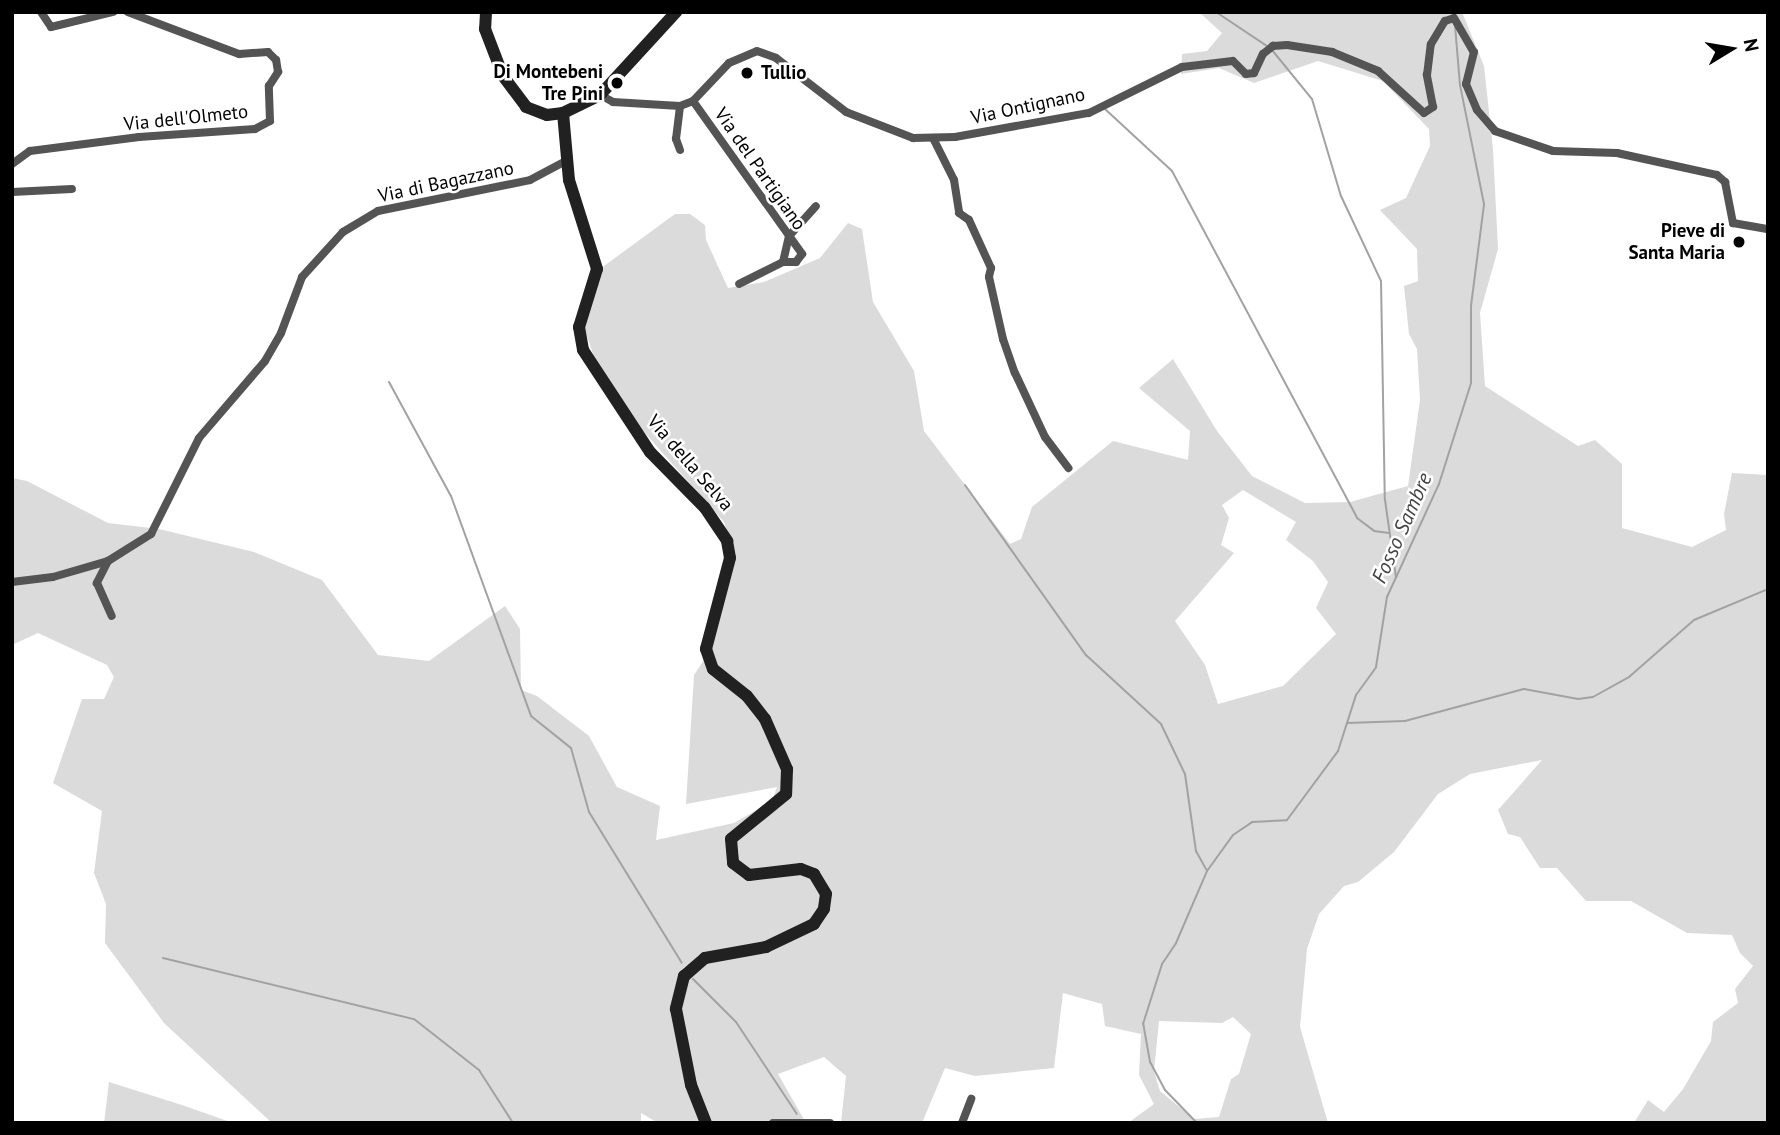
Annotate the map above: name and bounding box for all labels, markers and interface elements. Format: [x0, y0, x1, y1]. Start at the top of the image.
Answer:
north arrow [1696, 14, 1766, 84]
text: N [1739, 37, 1765, 53]
place label: Di Montebeni Tre Pini [494, 61, 603, 105]
place label: Tullio [761, 62, 807, 84]
marker: Tullio [739, 65, 755, 81]
marker: Di Montebeni Tre Pini [609, 75, 625, 91]
street label: Via Ontignano [969, 83, 1087, 129]
street label: Via dell'Olmeto [123, 100, 249, 136]
street label: Via del Partigiano [709, 103, 811, 235]
street label: Via di Bagazzano [376, 157, 516, 207]
place label: Pieve di Santa Maria [1628, 220, 1725, 264]
marker: Pieve di Santa Maria [1731, 234, 1747, 250]
street label: Via della Selva [642, 410, 738, 516]
water label: Fosso Sambre [1367, 469, 1437, 587]

